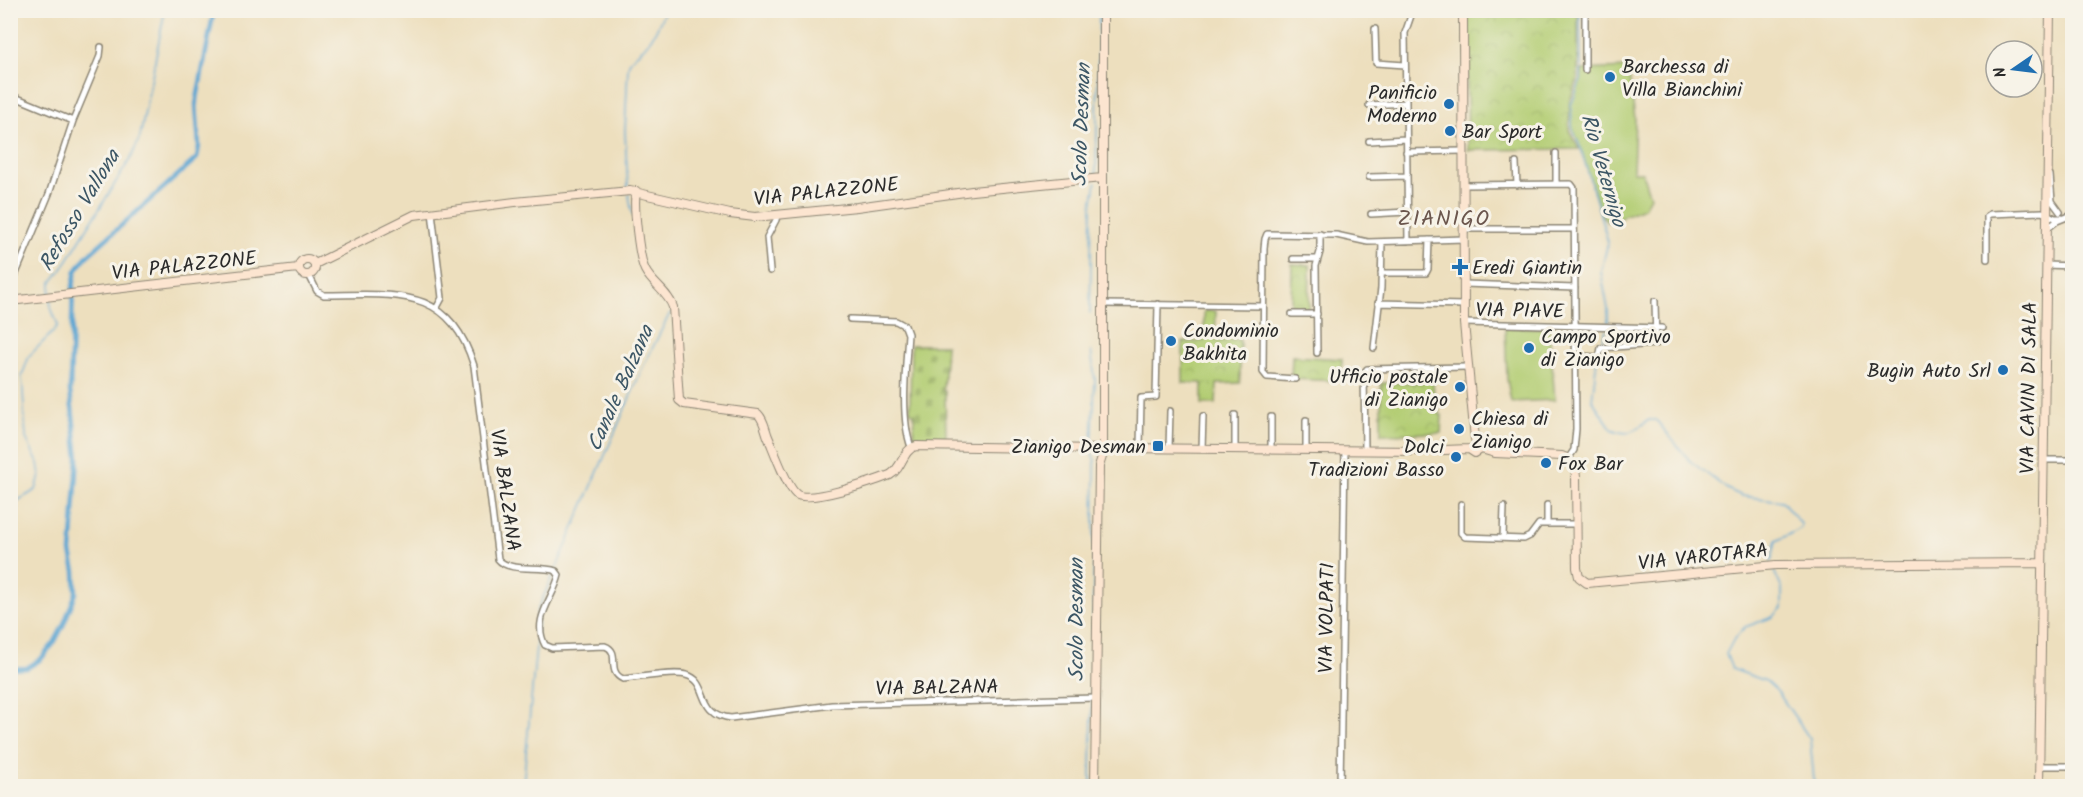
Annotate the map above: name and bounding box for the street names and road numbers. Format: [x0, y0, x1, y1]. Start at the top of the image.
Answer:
street label: VIA PALAZZONE [752, 169, 901, 217]
street label: VIA PALAZZONE [110, 243, 259, 291]
street label: VIA PIAVE [1475, 295, 1566, 329]
street label: VIA CAVIN DI SALA [2012, 301, 2048, 475]
street label: VIA BALZANA [480, 427, 528, 553]
street label: VIA VAROTARA [1637, 535, 1770, 581]
street label: VIA VOLPATI [1311, 562, 1345, 674]
street label: VIA BALZANA [875, 672, 999, 706]

